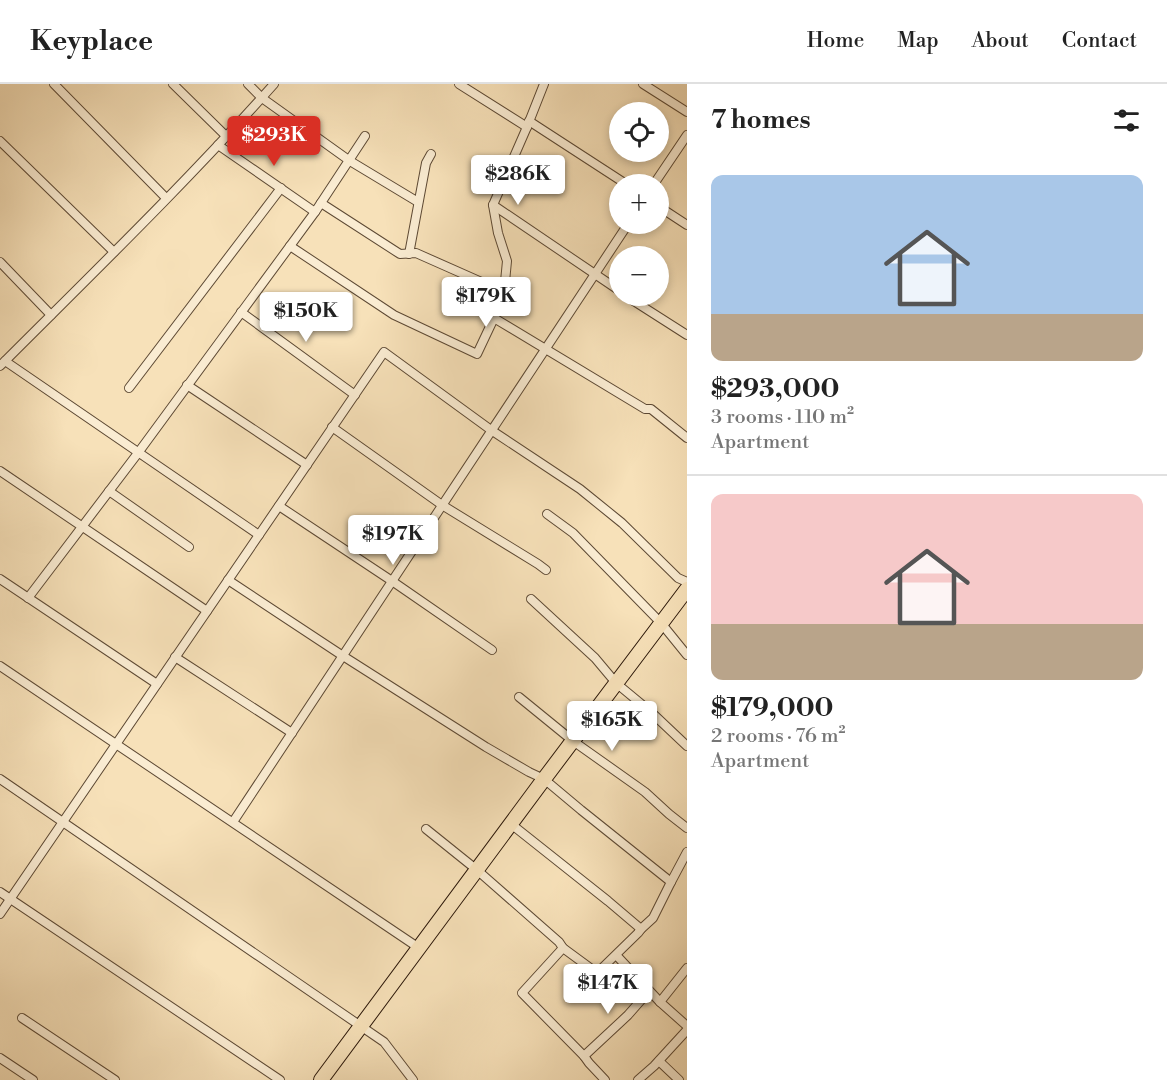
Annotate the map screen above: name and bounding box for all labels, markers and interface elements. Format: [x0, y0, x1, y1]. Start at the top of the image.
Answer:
text: Keyplace [30, 24, 153, 59]
text: Home [807, 28, 864, 54]
text: Map [897, 28, 939, 54]
text: About [972, 28, 1029, 54]
text: Contact [1062, 28, 1137, 54]
map controls [609, 102, 669, 306]
button: locate [609, 102, 669, 162]
text: 7 homes [711, 104, 811, 136]
icon: filters [1110, 104, 1143, 137]
pin: $293K [232, 116, 316, 167]
text: $293K [241, 123, 307, 148]
pin: $286K [476, 155, 560, 206]
text: $286K [485, 162, 551, 187]
button: + [609, 174, 669, 234]
icon: home [873, 214, 981, 322]
button: − [609, 246, 669, 306]
pin: $179K [444, 277, 528, 328]
text: $179K [456, 284, 516, 309]
pin: $150K [264, 292, 348, 343]
text: $150K [274, 299, 338, 324]
text: $293,000 [711, 373, 839, 405]
text: 3 rooms · 110 m² [711, 405, 854, 430]
text: Apartment [711, 430, 809, 455]
pin: $197K [351, 515, 435, 566]
text: $197K [362, 522, 424, 547]
icon: home [873, 533, 981, 641]
text: $179,000 [711, 692, 834, 724]
pin: $165K [570, 701, 654, 752]
text: $165K [581, 708, 643, 733]
text: 2 rooms · 76 m² [711, 724, 845, 749]
text: Apartment [711, 749, 809, 774]
pin: $147K [566, 964, 650, 1015]
text: $147K [577, 971, 639, 996]

